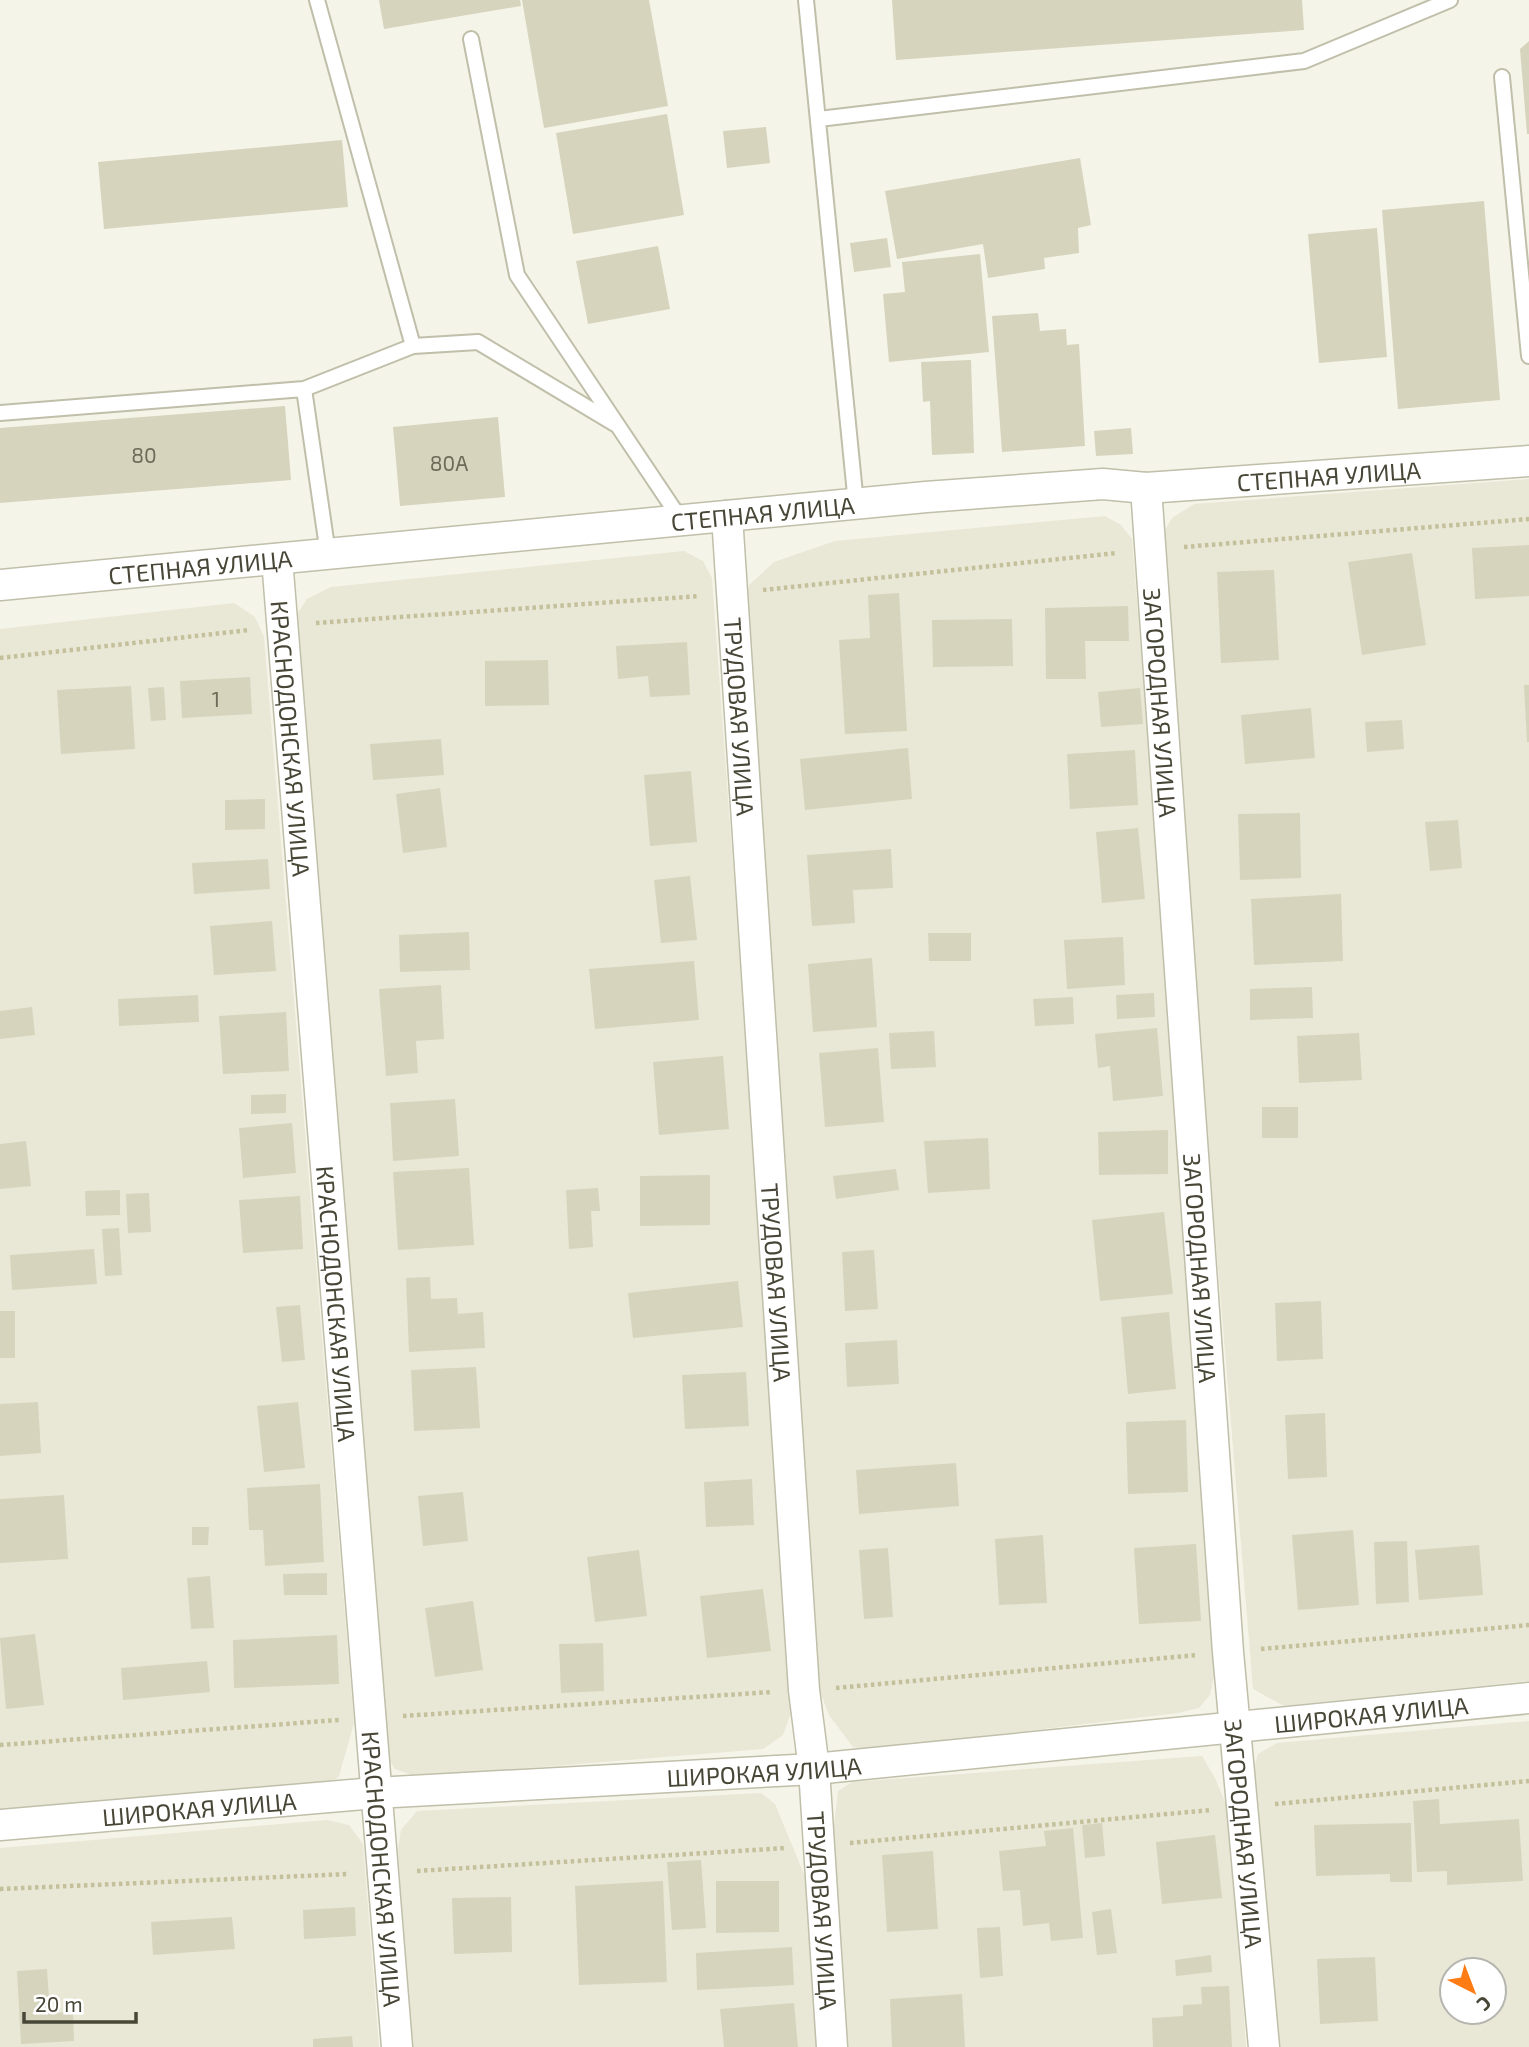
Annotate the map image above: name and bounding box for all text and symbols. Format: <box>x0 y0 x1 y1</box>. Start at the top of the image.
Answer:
house number: 80 <box>131 442 157 467</box>
house number: 80А <box>430 450 468 475</box>
street label: СТЕПНАЯ УЛИЦА <box>1236 454 1422 496</box>
street label: СТЕПНАЯ УЛИЦА <box>669 489 856 536</box>
street label: СТЕПНАЯ УЛИЦА <box>107 543 293 589</box>
street label: ЗАГОРОДНАЯ УЛИЦА <box>1139 587 1184 818</box>
street label: КРАСНОДОНСКАЯ УЛИЦА <box>266 599 317 878</box>
street label: ТРУДОВАЯ УЛИЦА <box>719 616 761 817</box>
house number: 1 <box>212 686 220 711</box>
street label: ЗАГОРОДНАЯ УЛИЦА <box>1178 1152 1224 1384</box>
street label: КРАСНОДОНСКАЯ УЛИЦА <box>311 1165 363 1443</box>
street label: ТРУДОВАЯ УЛИЦА <box>756 1182 798 1383</box>
street label: ШИРОКАЯ УЛИЦА <box>1273 1690 1470 1738</box>
street label: ЗАГОРОДНАЯ УЛИЦА <box>1220 1718 1269 1949</box>
street label: КРАСНОДОНСКАЯ УЛИЦА <box>357 1730 408 2008</box>
street label: ШИРОКАЯ УЛИЦА <box>666 1750 863 1792</box>
street label: ШИРОКАЯ УЛИЦА <box>101 1785 298 1831</box>
street label: ТРУДОВАЯ УЛИЦА <box>802 1810 844 2011</box>
north arrow <box>1438 1956 1508 2026</box>
scale bar <box>24 1980 136 2024</box>
text: 20 m <box>35 1991 83 2016</box>
text: С <box>1473 1992 1497 2016</box>

